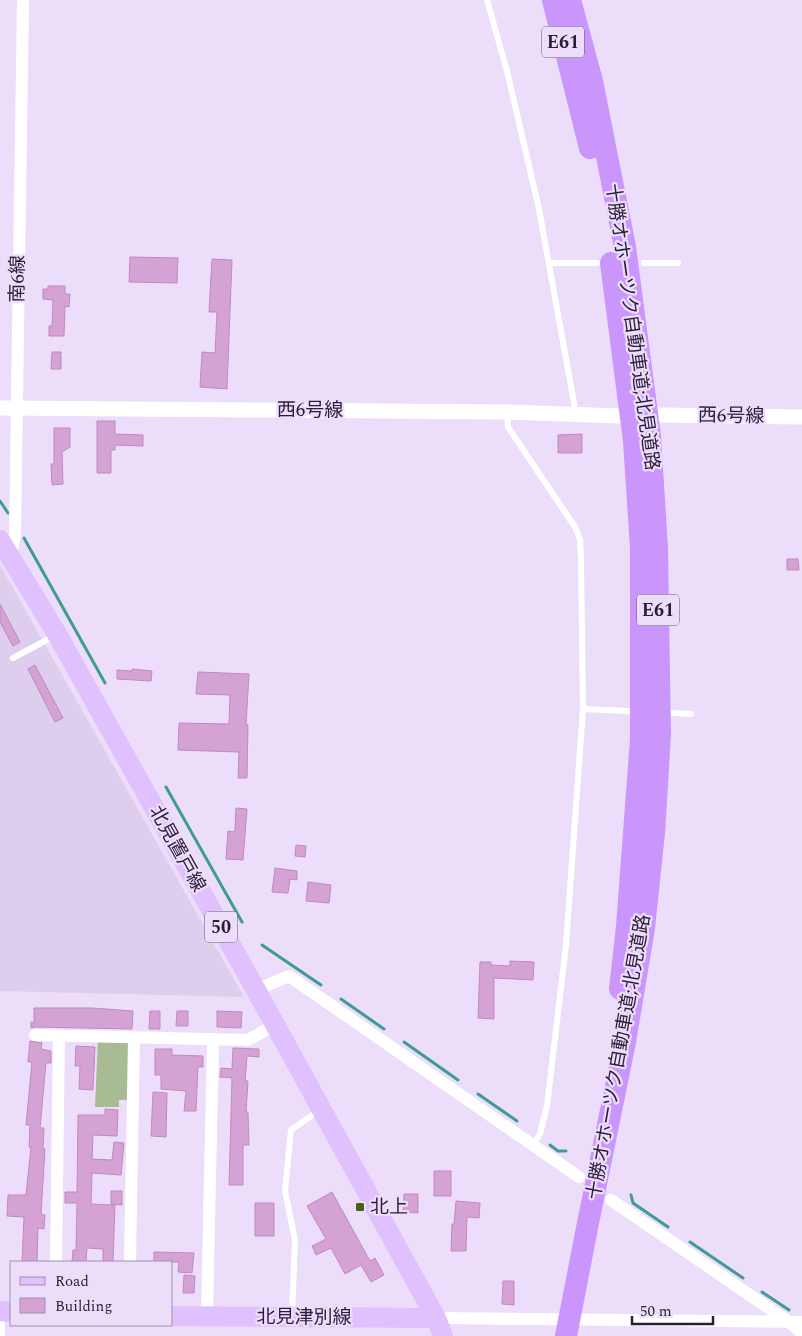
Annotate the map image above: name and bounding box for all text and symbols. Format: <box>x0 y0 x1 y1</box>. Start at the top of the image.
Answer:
road number: E61 <box>542 27 584 58</box>
street label: 十勝オホーツク自動車道;北見道路 <box>598 182 666 472</box>
street label: 南6線 <box>3 255 33 303</box>
street label: 西6号線 <box>277 396 343 425</box>
street label: 西6号線 <box>697 401 765 431</box>
road number: E61 <box>637 594 679 626</box>
street label: 北見置戸線 <box>141 800 213 898</box>
road number: 50 <box>205 912 237 942</box>
street label: 十勝オホーツク自動車道;北見道路 <box>580 912 658 1202</box>
place label: 北上 <box>370 1193 408 1222</box>
marker: 北上 <box>354 1201 366 1213</box>
legend <box>10 1261 172 1326</box>
text: Road <box>55 1270 89 1293</box>
scale bar <box>632 1294 713 1326</box>
text: Building <box>55 1295 112 1318</box>
text: 50 m <box>640 1300 672 1323</box>
street label: 北見津別線 <box>256 1303 352 1332</box>

